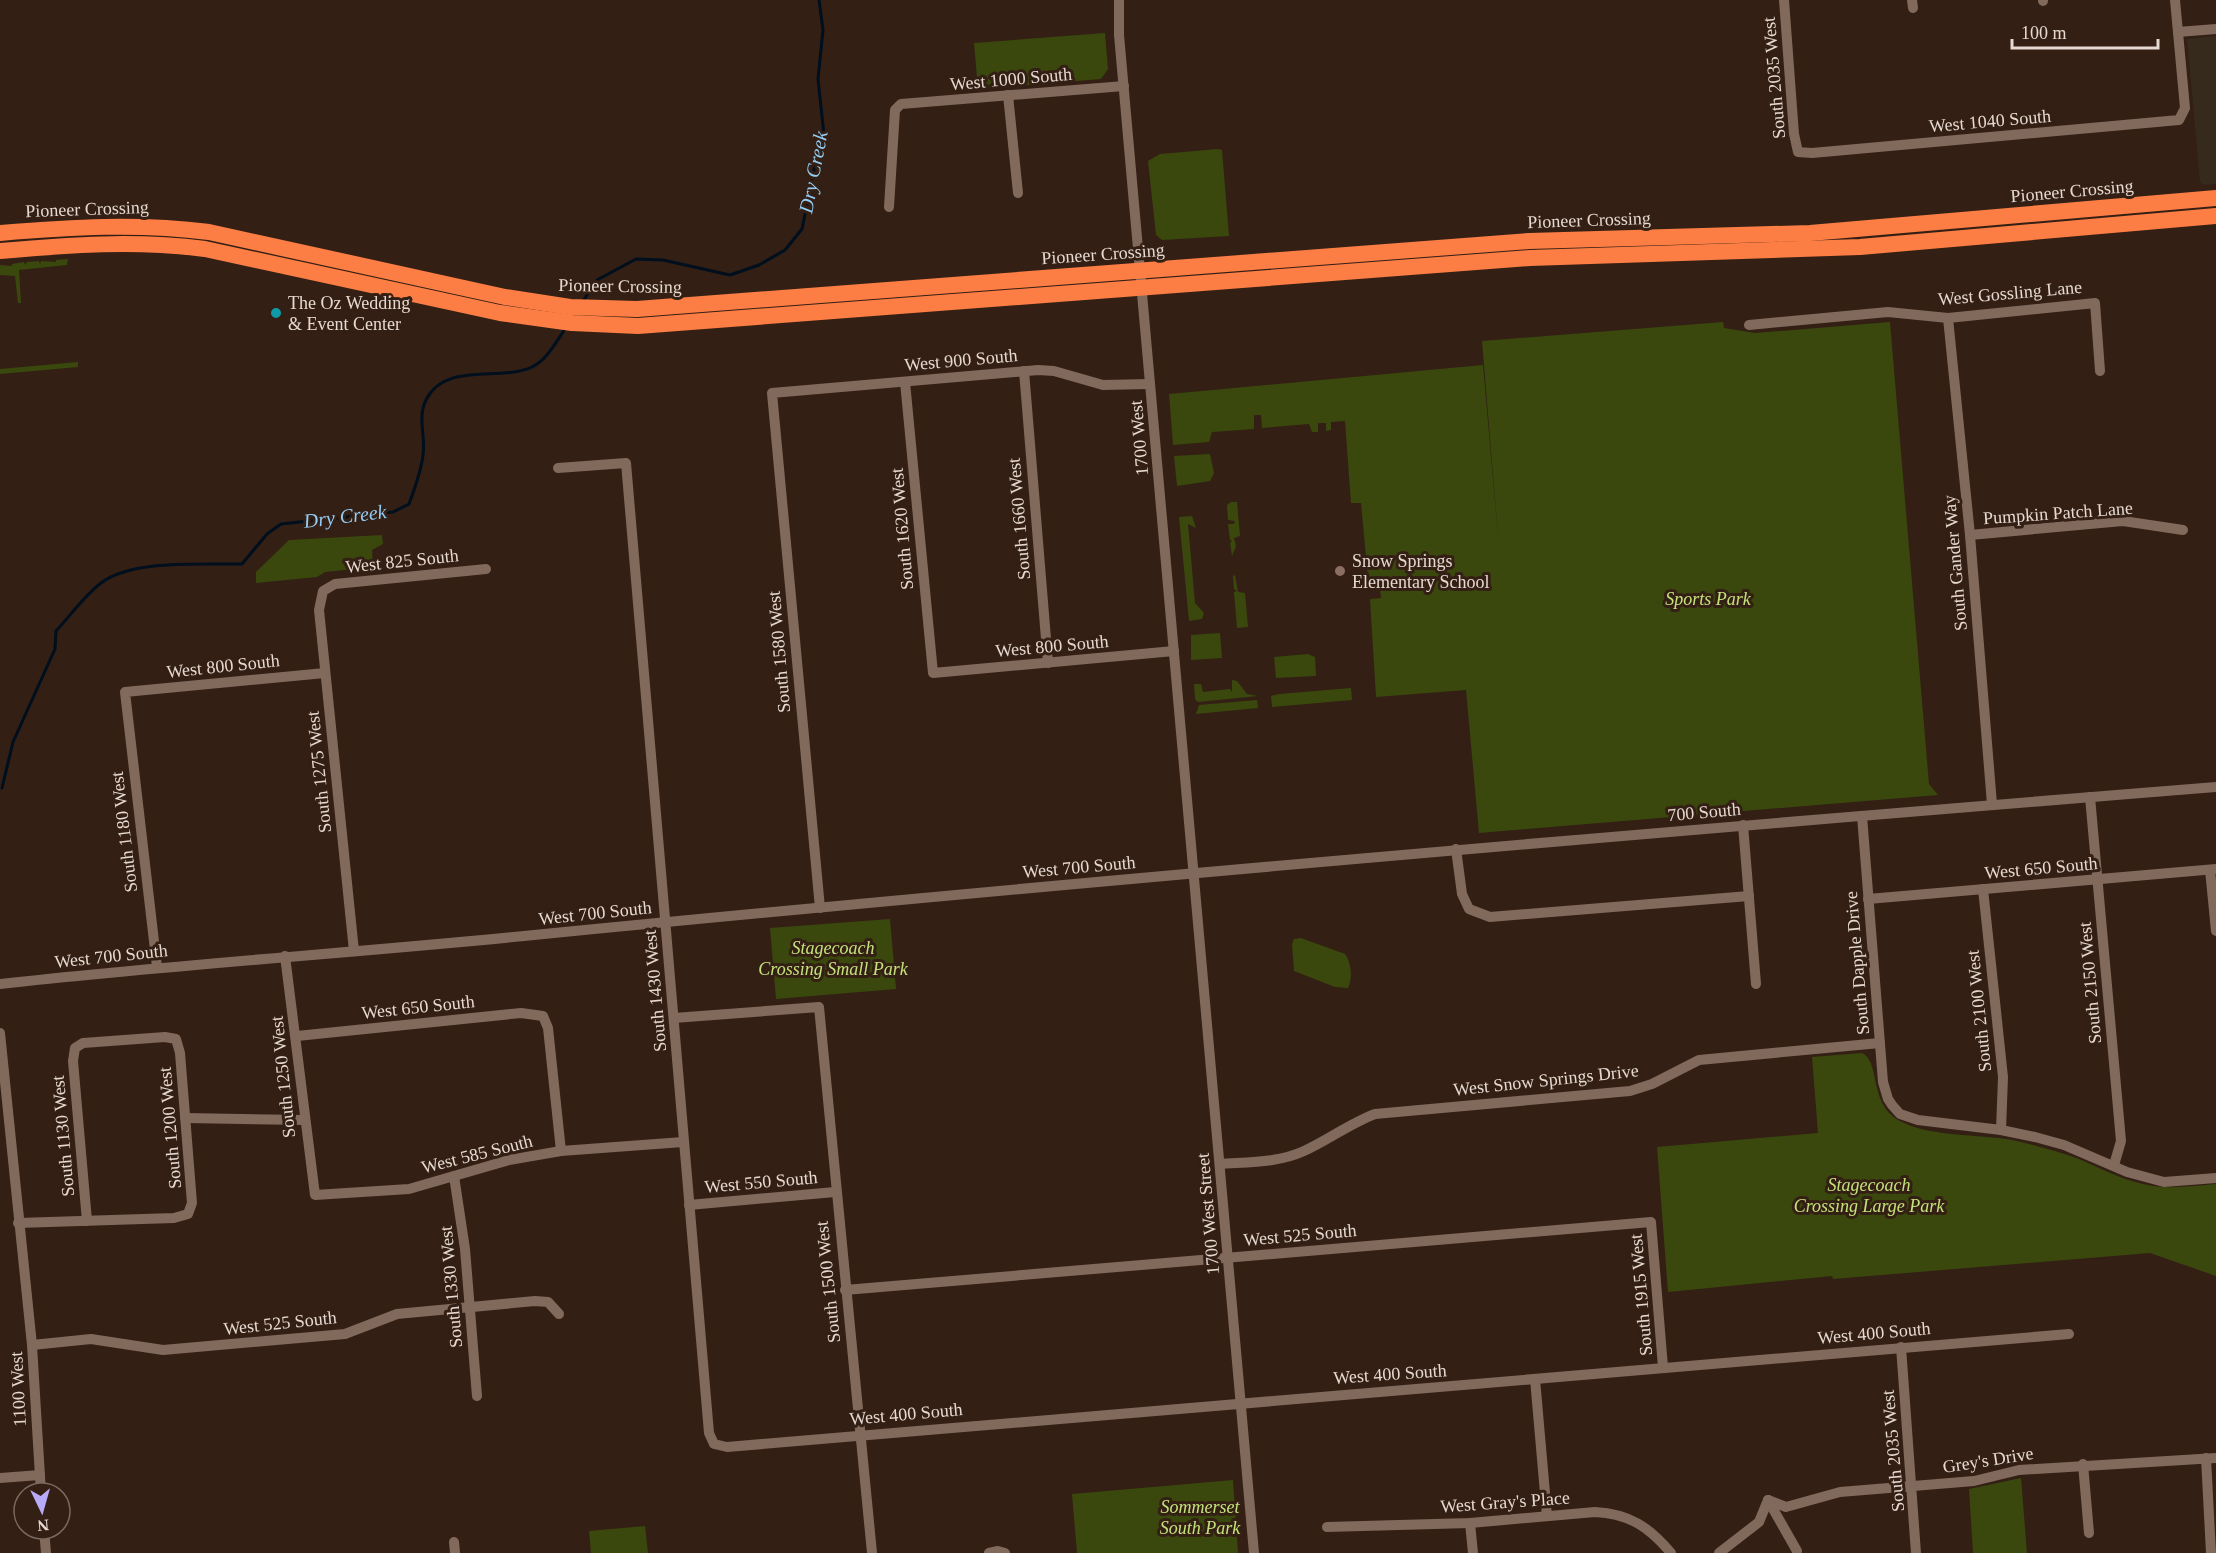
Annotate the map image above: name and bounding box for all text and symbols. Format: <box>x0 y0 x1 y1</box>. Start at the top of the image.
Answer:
scale bar <box>2012 12 2158 50</box>
street label: South 2035 West <box>1759 16 1789 140</box>
text: 100 m <box>2021 23 2067 43</box>
street label: West 1000 South <box>949 64 1073 94</box>
street label: West 1040 South <box>1928 106 2052 136</box>
water label: Dry Creek <box>794 128 833 216</box>
street label: Pioneer Crossing <box>2010 176 2134 206</box>
street label: Pioneer Crossing <box>25 197 149 221</box>
street label: Pioneer Crossing <box>1527 208 1651 232</box>
street label: Pioneer Crossing <box>1041 240 1165 268</box>
street label: Pioneer Crossing <box>558 275 682 297</box>
street label: West Gossling Lane <box>1937 277 2083 309</box>
place label: The Oz Wedding & Event Center <box>288 293 410 334</box>
marker: The Oz Wedding & Event Center <box>269 306 283 320</box>
street label: West 900 South <box>904 345 1018 375</box>
street label: 1700 West <box>1126 399 1152 477</box>
street label: South 1660 West <box>1004 457 1034 581</box>
street label: South 1620 West <box>887 467 917 591</box>
street label: South Gander Way <box>1939 494 1971 632</box>
street label: Pumpkin Patch Lane <box>1982 498 2134 528</box>
water label: Dry Creek <box>301 500 389 533</box>
street label: West 825 South <box>344 545 460 577</box>
place label: Snow Springs Elementary School <box>1352 551 1489 592</box>
marker: Snow Springs Elementary School <box>1333 564 1347 578</box>
park label: Sports Park <box>1665 589 1752 609</box>
street label: South 1580 West <box>764 590 794 714</box>
street label: West 800 South <box>995 631 1109 661</box>
street label: West 800 South <box>165 650 281 682</box>
street label: South 1275 West <box>303 710 335 834</box>
street label: South 1180 West <box>107 770 141 894</box>
street label: 700 South <box>1667 799 1741 825</box>
street label: West 700 South <box>1022 852 1136 882</box>
street label: West 650 South <box>1984 853 2098 883</box>
street label: South Dapple Drive <box>1841 890 1873 1036</box>
street label: West 700 South <box>537 897 653 929</box>
street label: South 2150 West <box>2075 921 2105 1045</box>
street label: South 1430 West <box>640 929 670 1053</box>
park label: Stagecoach Crossing Small Park <box>758 938 909 979</box>
street label: West 700 South <box>53 940 169 972</box>
street label: South 2100 West <box>1963 949 1995 1073</box>
street label: West 650 South <box>360 991 476 1023</box>
street label: South 1250 West <box>267 1015 299 1139</box>
street label: West Snow Springs Drive <box>1452 1060 1640 1100</box>
street label: South 1200 West <box>155 1066 185 1190</box>
street label: South 1130 West <box>48 1075 78 1197</box>
street label: West 585 South <box>419 1131 535 1177</box>
street label: 1700 West Street <box>1193 1152 1223 1276</box>
street label: West 550 South <box>704 1167 818 1197</box>
park label: Stagecoach Crossing Large Park <box>1794 1175 1945 1216</box>
street label: South 1500 West <box>812 1220 844 1344</box>
street label: West 525 South <box>1243 1220 1357 1250</box>
street label: South 1330 West <box>436 1225 466 1349</box>
street label: South 1915 West <box>1626 1233 1656 1357</box>
street label: West 525 South <box>222 1307 338 1339</box>
street label: West 400 South <box>1817 1318 1931 1348</box>
street label: 1100 West <box>6 1351 30 1427</box>
street label: West 400 South <box>1333 1360 1447 1388</box>
street label: South 2035 West <box>1878 1389 1908 1513</box>
street label: West 400 South <box>849 1399 963 1429</box>
street label: Grey's Drive <box>1941 1443 2035 1477</box>
north arrow <box>12 1481 72 1541</box>
street label: West Gray's Place <box>1440 1487 1570 1517</box>
park label: Sommerset South Park <box>1160 1497 1241 1538</box>
text: N <box>36 1516 50 1534</box>

